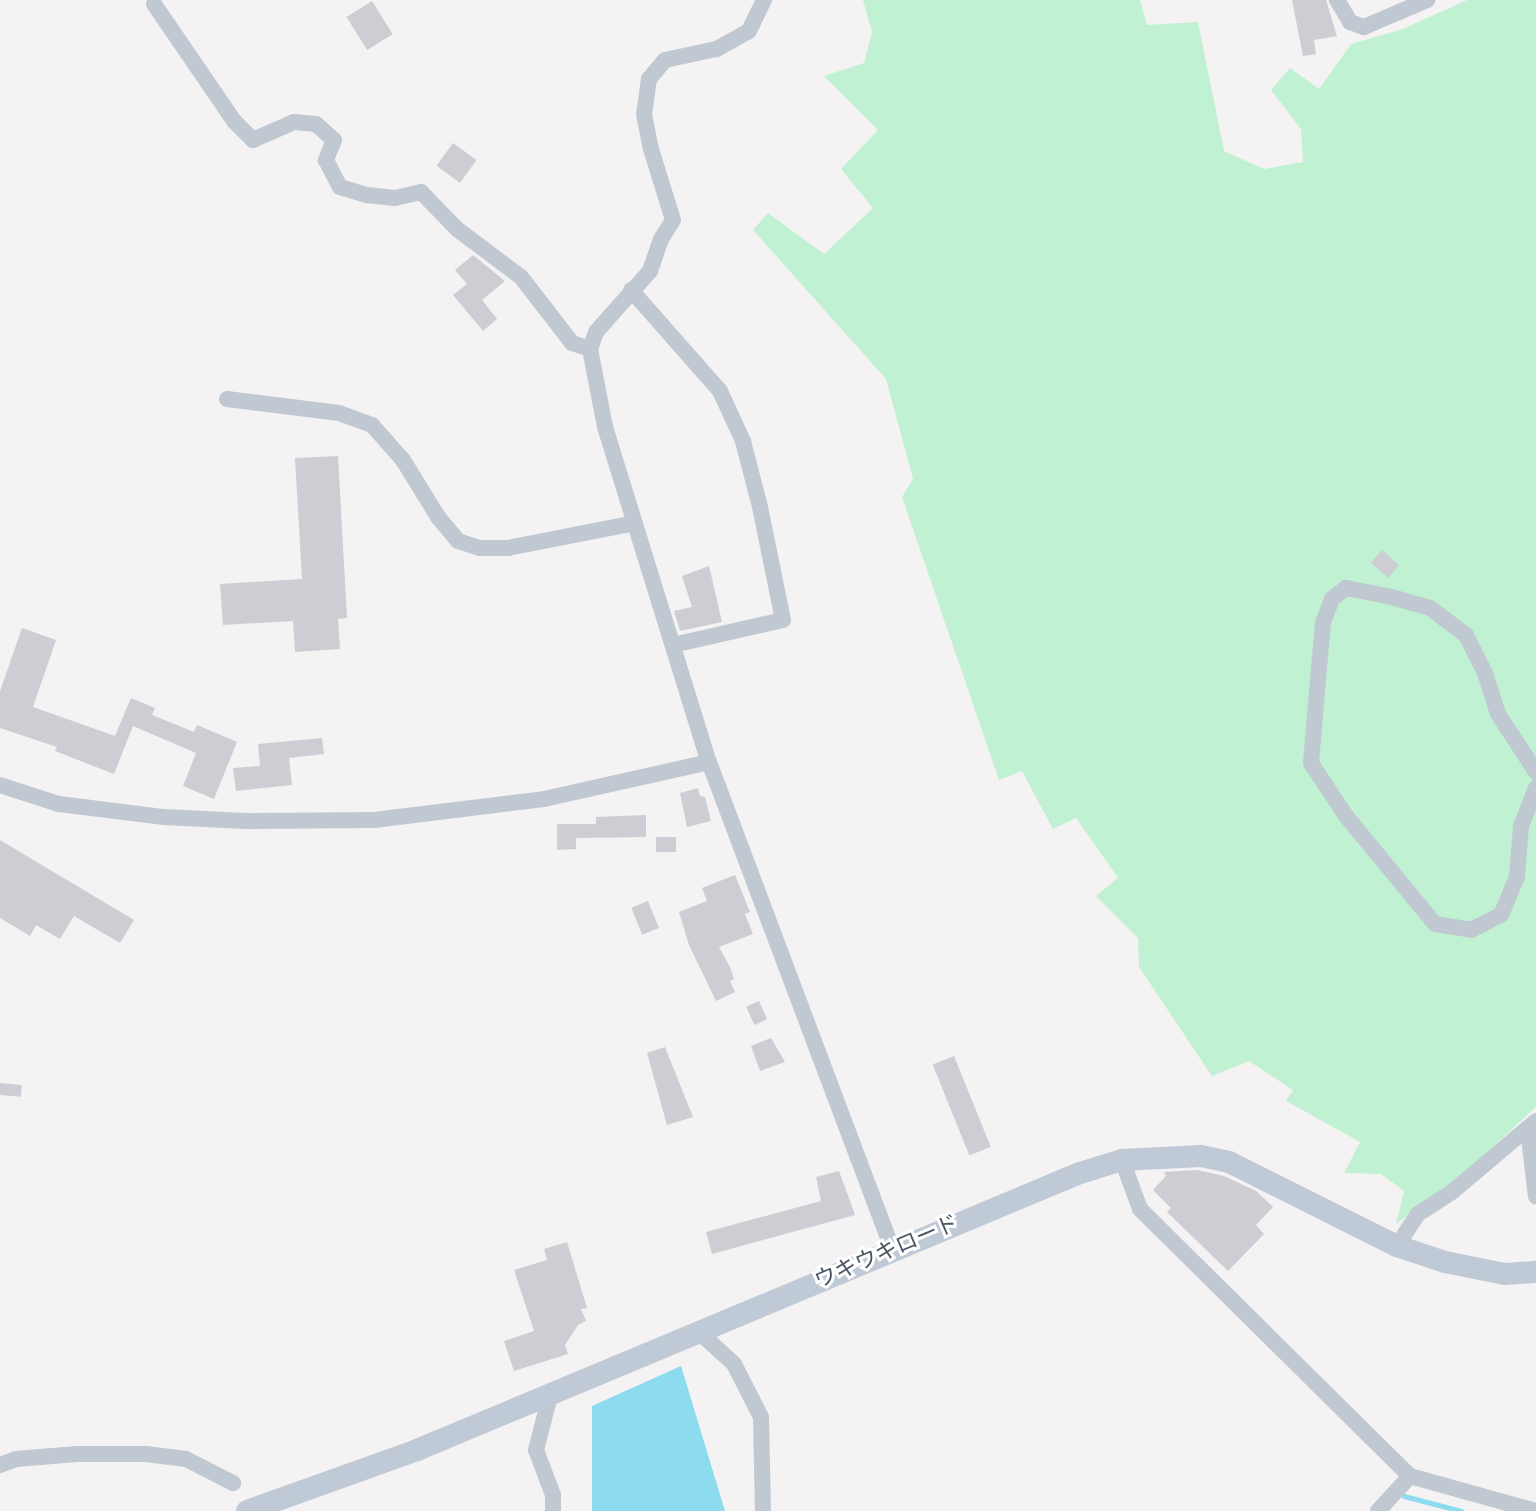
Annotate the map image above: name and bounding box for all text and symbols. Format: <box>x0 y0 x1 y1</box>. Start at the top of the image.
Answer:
street label: ウキウキロード <box>811 1211 963 1295</box>

